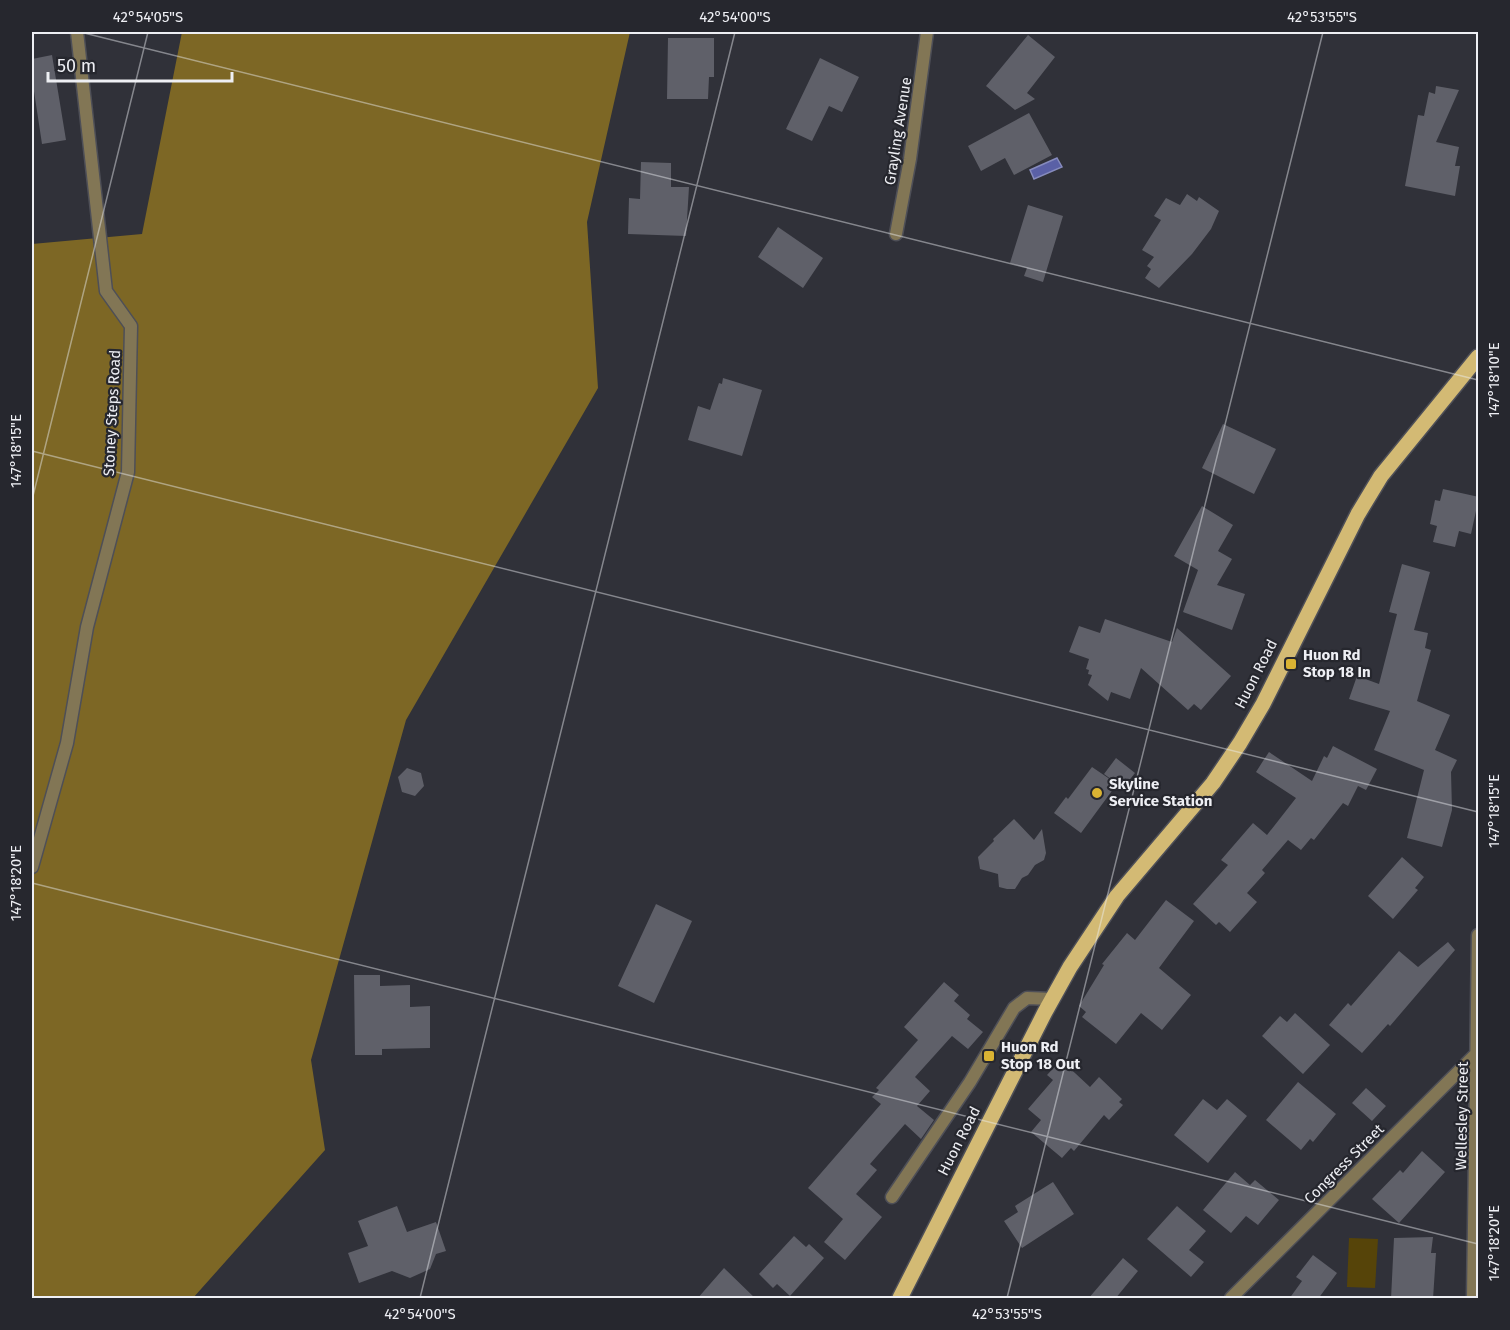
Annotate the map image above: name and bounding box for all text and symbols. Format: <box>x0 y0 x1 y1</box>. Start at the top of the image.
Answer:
text: 42°54'05"S <box>113 8 183 26</box>
text: 42°54'00"S <box>699 8 771 26</box>
text: 42°53'55"S <box>1287 8 1357 26</box>
scale bar <box>48 45 232 83</box>
text: 50 m <box>57 55 96 77</box>
street label: Grayling Avenue <box>881 76 915 186</box>
text: 147°18'10"E <box>1485 342 1503 418</box>
street label: Stoney Steps Road <box>100 349 124 477</box>
text: 147°18'15"E <box>7 414 25 488</box>
street label: Huon Road <box>1231 636 1281 712</box>
place label: Huon Rd Stop 18 In <box>1303 646 1371 681</box>
marker: Huon Rd Stop 18 In <box>1284 657 1298 671</box>
text: 147°18'15"E <box>1485 774 1503 848</box>
place label: Skyline Service Station <box>1109 775 1212 810</box>
marker: Skyline Service Station <box>1090 786 1104 800</box>
text: 147°18'20"E <box>7 845 25 921</box>
place label: Huon Rd Stop 18 Out <box>1001 1038 1081 1073</box>
marker: Huon Rd Stop 18 Out <box>982 1049 996 1063</box>
street label: Wellesley Street <box>1452 1061 1472 1171</box>
street label: Huon Road <box>934 1103 984 1179</box>
street label: Congress Street <box>1300 1120 1388 1208</box>
text: 147°18'20"E <box>1485 1205 1503 1281</box>
text: 42°54'00"S <box>384 1305 456 1323</box>
text: 42°53'55"S <box>972 1305 1042 1323</box>

